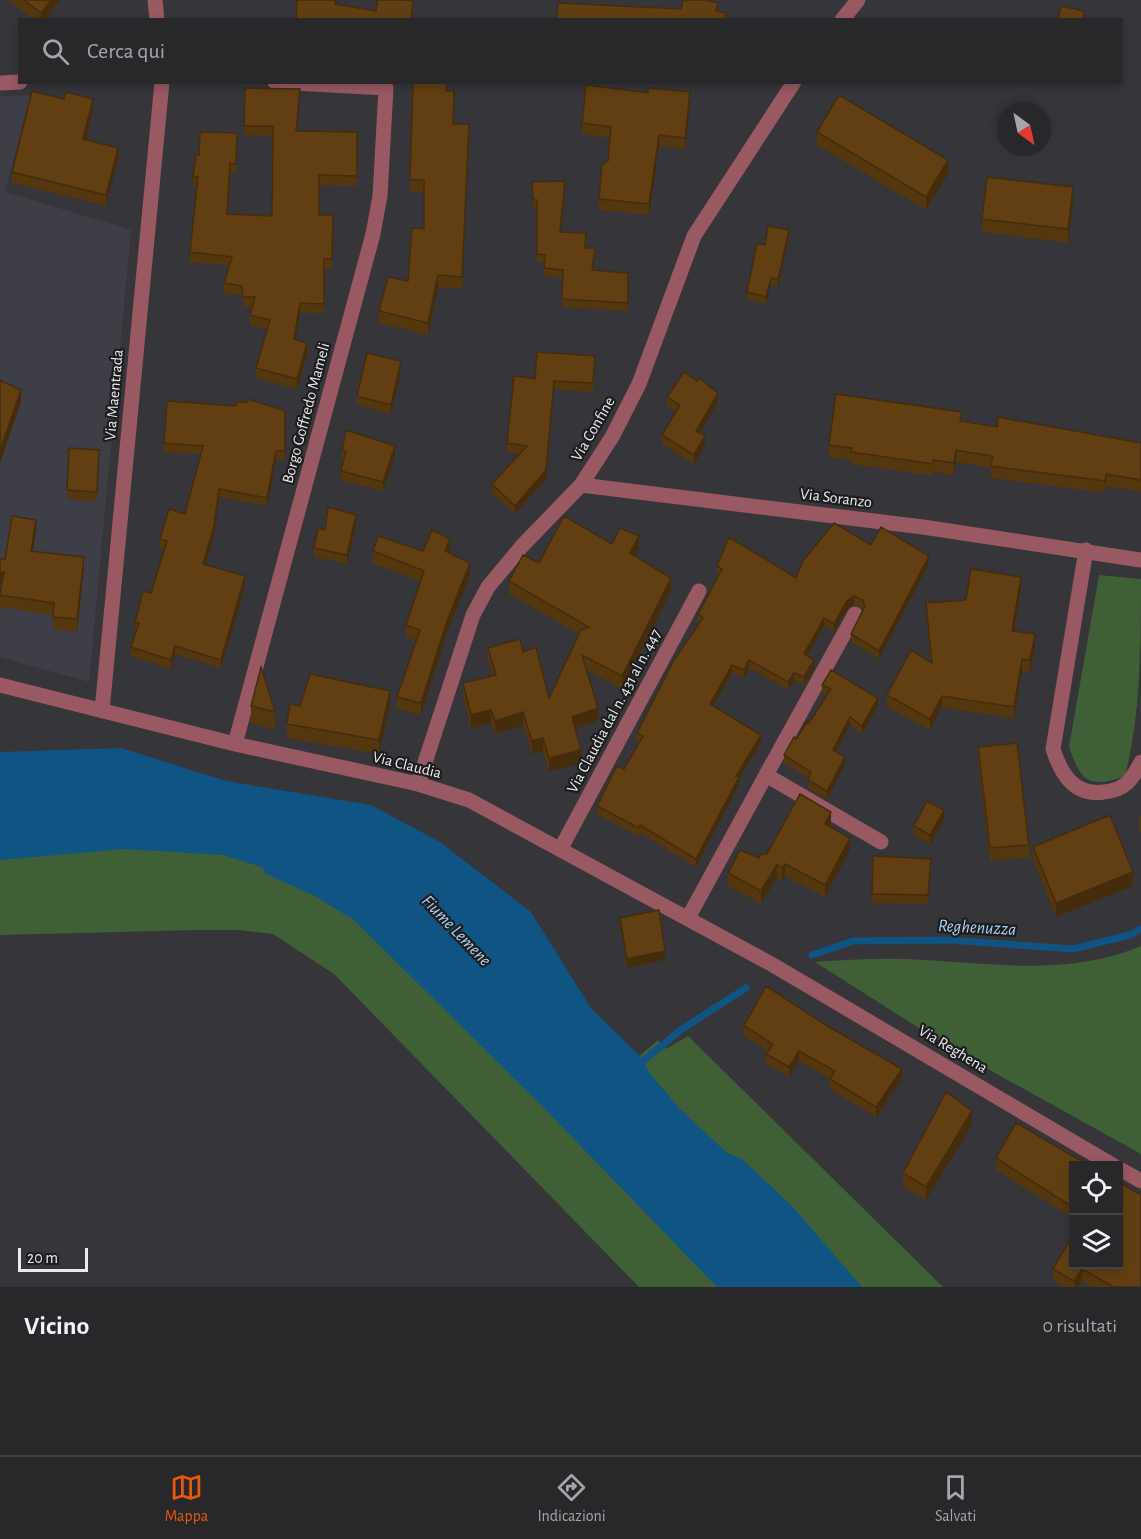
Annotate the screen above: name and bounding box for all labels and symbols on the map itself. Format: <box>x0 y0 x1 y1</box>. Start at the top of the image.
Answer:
north arrow <box>997 102 1051 156</box>
street label: Borgo Goffredo Mameli <box>279 341 333 485</box>
street label: Via Maentrada <box>102 349 126 441</box>
street label: Via Confine <box>568 394 618 464</box>
street label: Via Soranzo <box>799 486 873 510</box>
street label: Via Claudia dal n. 431 al n. 447 <box>564 626 664 795</box>
street label: Via Claudia <box>371 749 443 781</box>
water label: Fiume Lemene <box>418 892 494 970</box>
water label: Reghenuzza <box>937 917 1017 939</box>
street label: Via Reghena <box>916 1022 990 1076</box>
scale bar <box>18 1245 88 1272</box>

